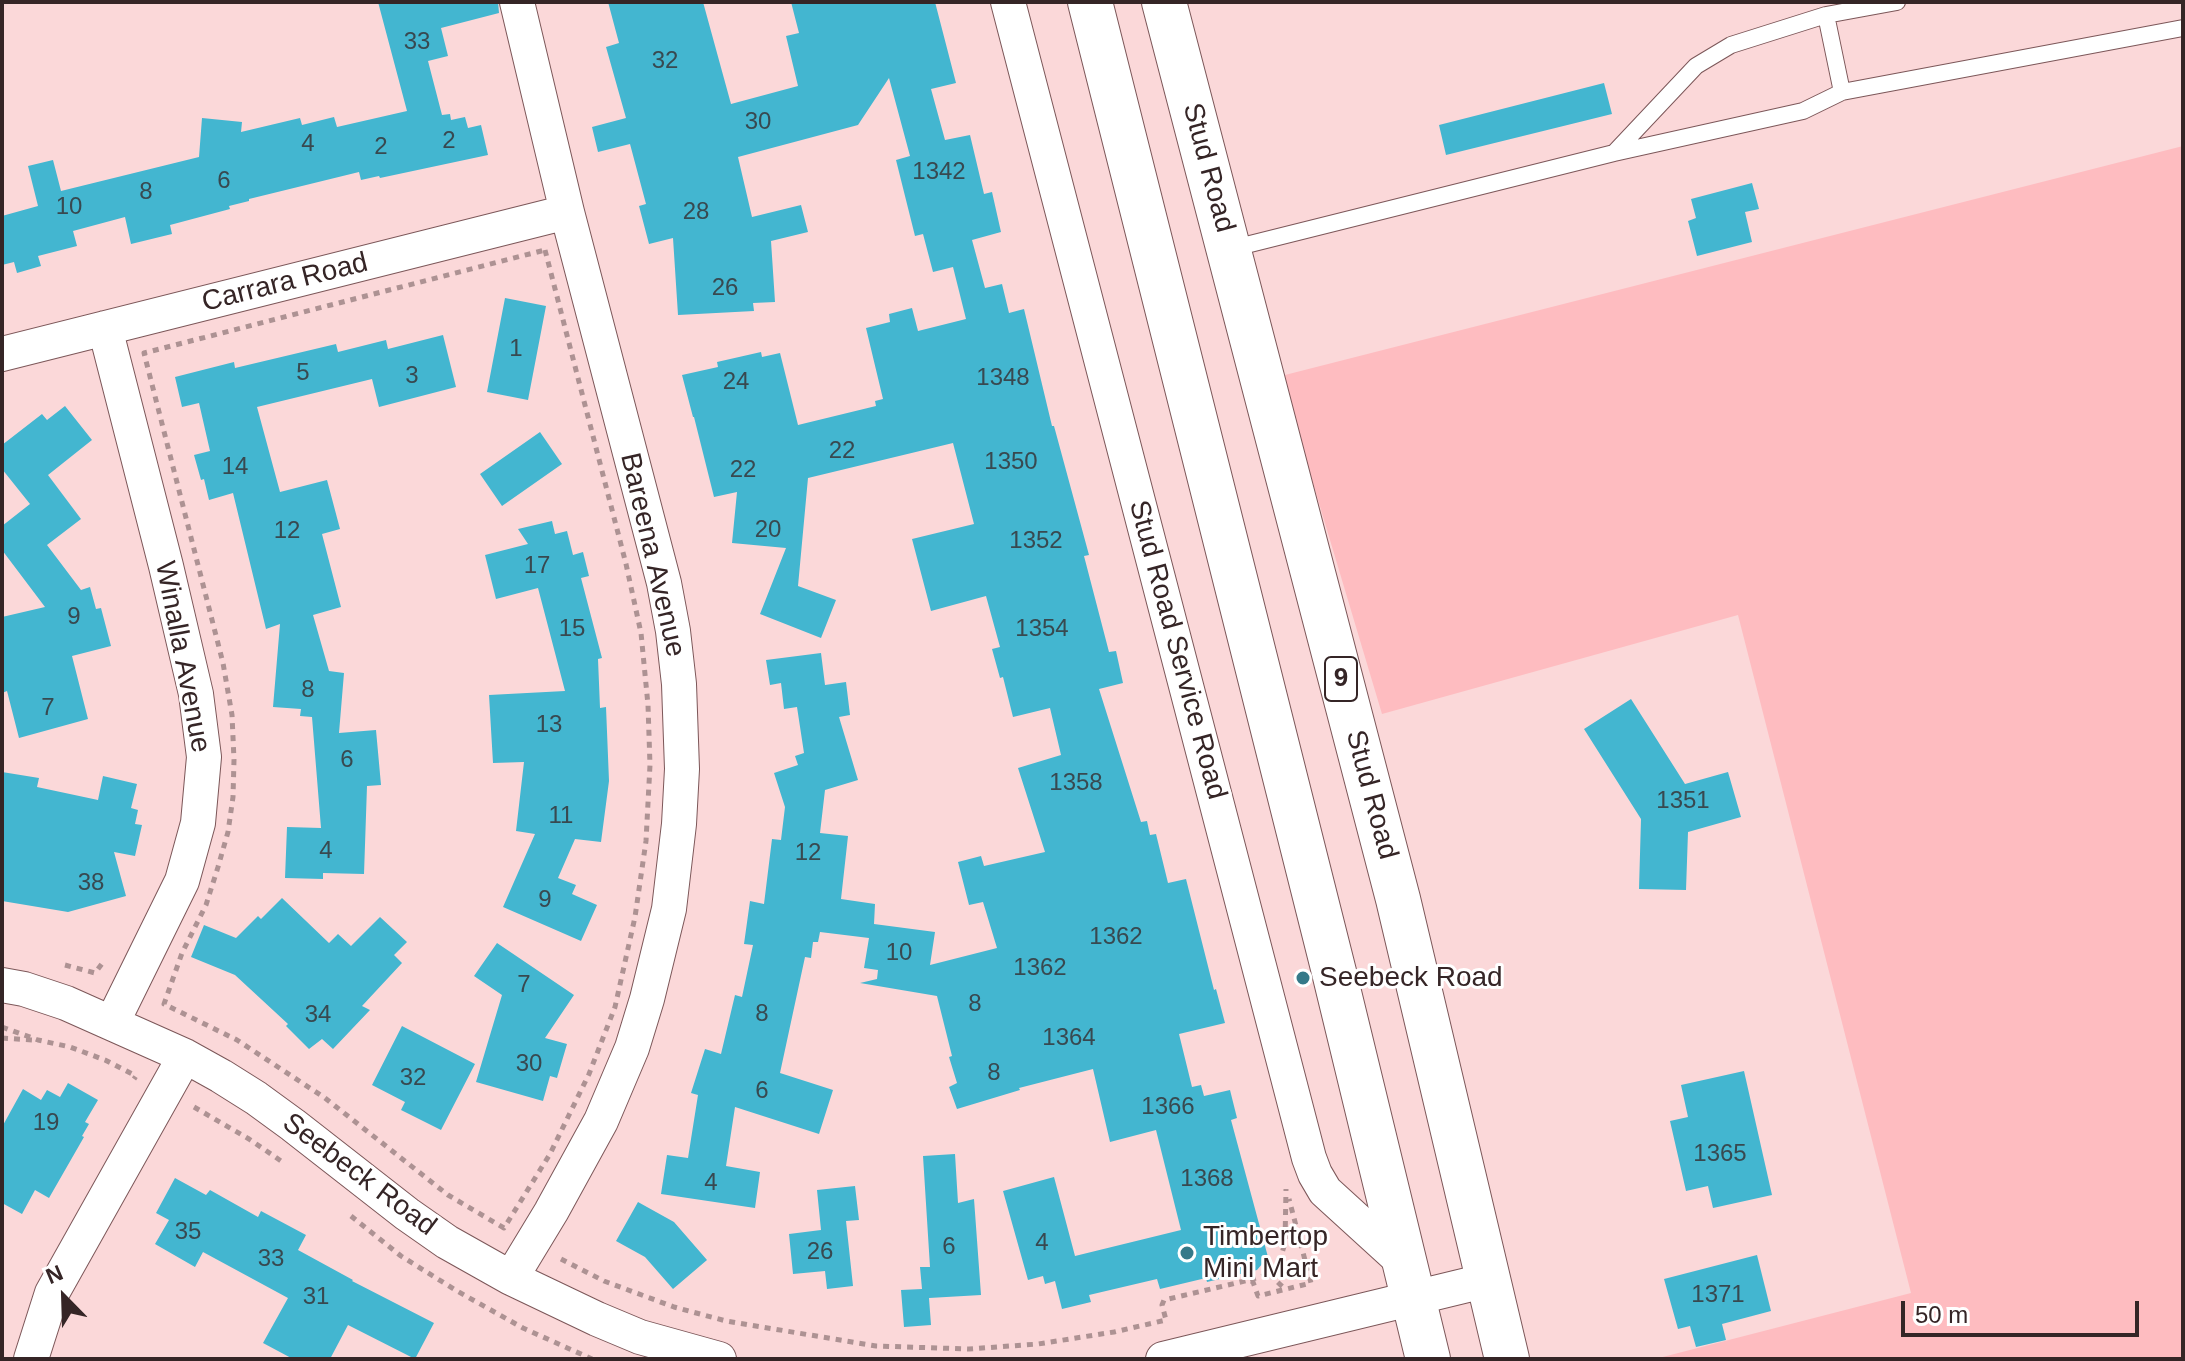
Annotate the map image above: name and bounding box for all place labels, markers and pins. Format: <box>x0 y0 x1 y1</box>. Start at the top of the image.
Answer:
place label: Seebeck Road <box>1319 961 1503 995</box>
marker: Seebeck Road <box>1294 969 1312 987</box>
place label: Timbertop Mini Mart <box>1203 1220 1328 1286</box>
marker: Timbertop Mini Mart <box>1178 1244 1196 1262</box>

